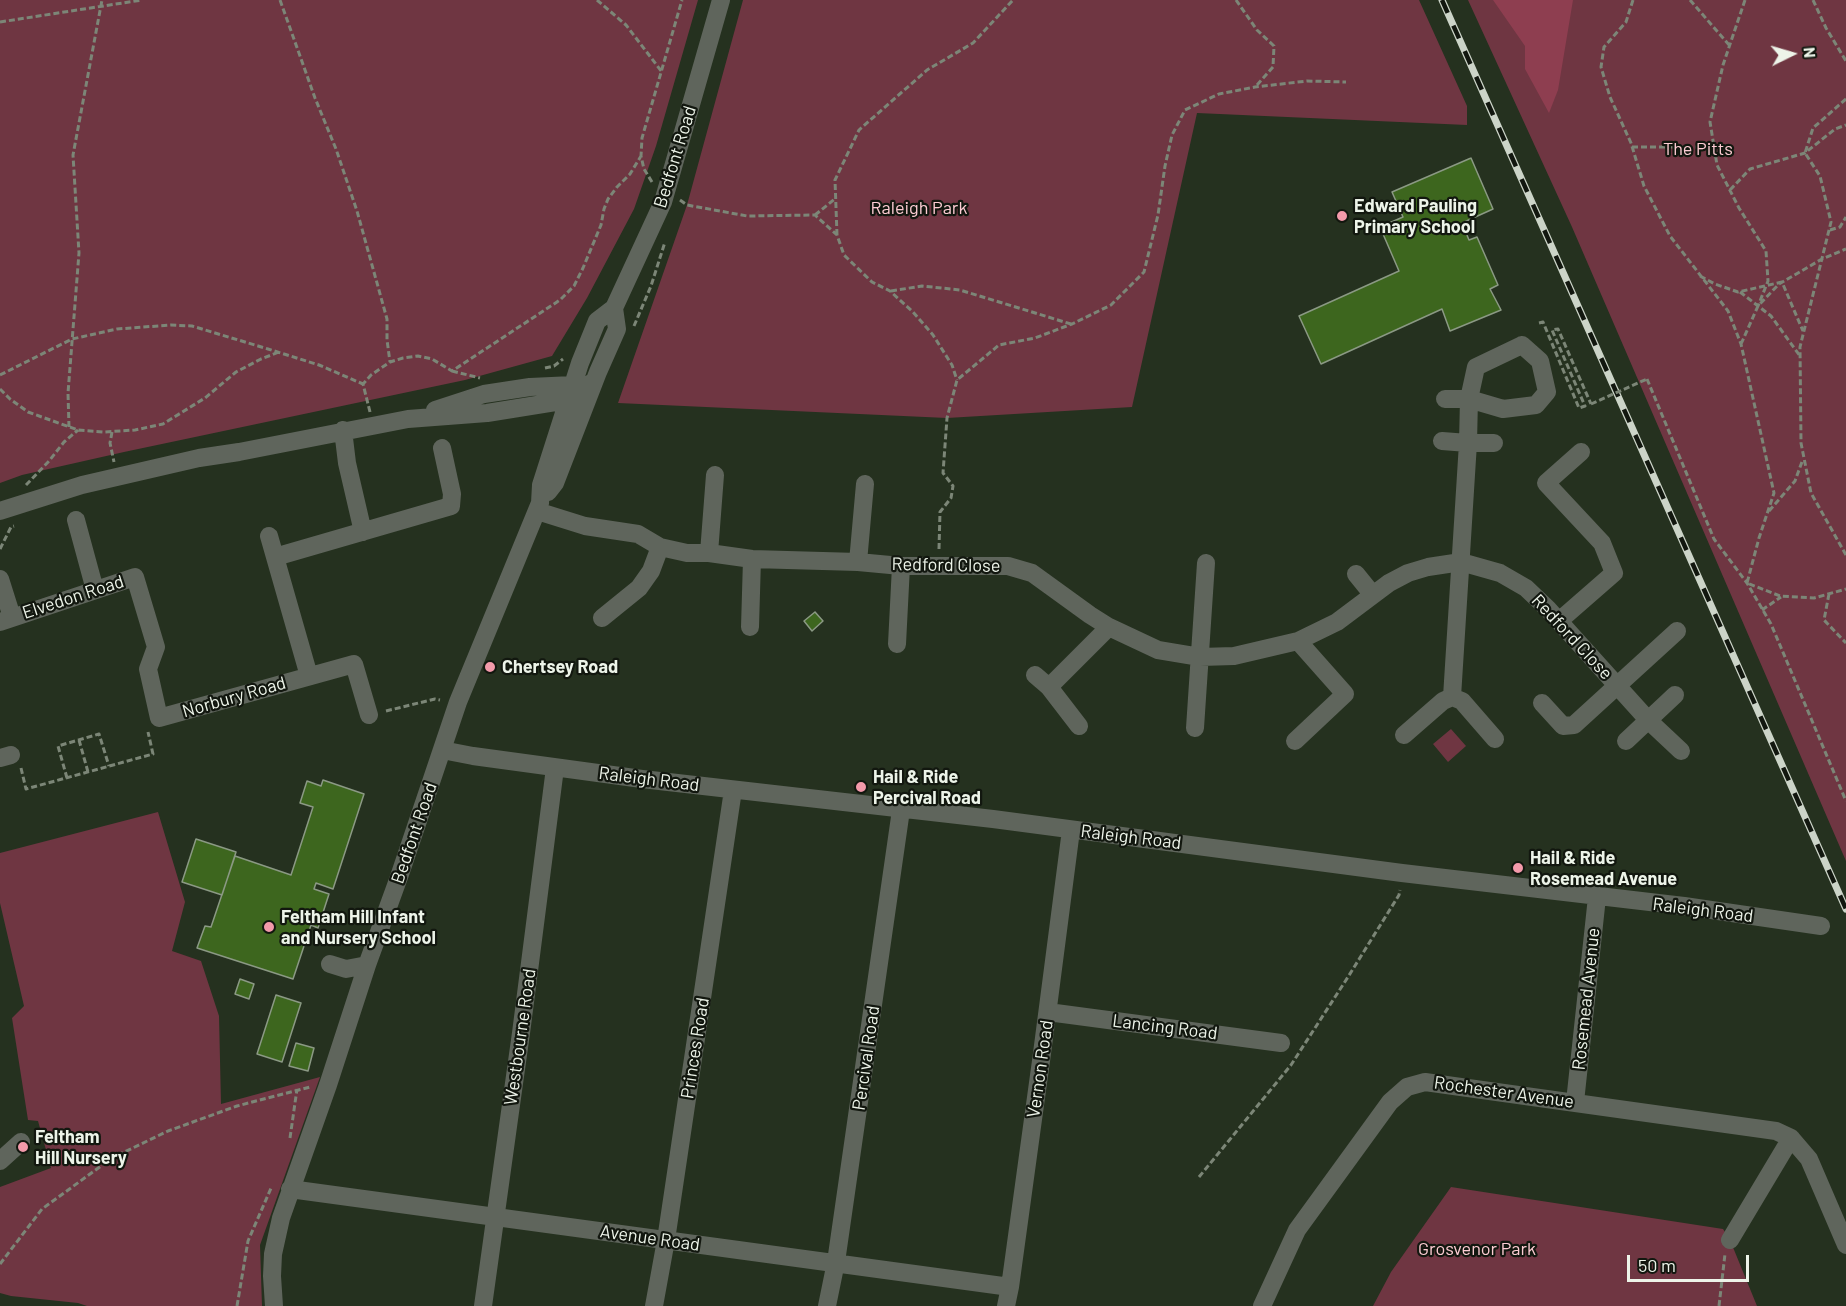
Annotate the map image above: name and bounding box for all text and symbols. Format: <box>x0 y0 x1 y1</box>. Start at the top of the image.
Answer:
north arrow <box>1762 24 1822 84</box>
text: N <box>1801 46 1820 59</box>
street label: Bedfont Road <box>649 103 701 211</box>
park label: The Pitts <box>1663 138 1733 160</box>
place label: Edward Pauling Primary School <box>1354 195 1477 238</box>
park label: Raleigh Park <box>871 197 967 219</box>
marker: Edward Pauling Primary School <box>1335 209 1349 223</box>
street label: Redford Close <box>891 553 1001 577</box>
street label: Elvedon Road <box>19 570 127 624</box>
street label: Redford Close <box>1527 590 1617 684</box>
place label: Chertsey Road <box>502 656 618 678</box>
marker: Chertsey Road <box>483 660 497 674</box>
street label: Norbury Road <box>180 672 288 722</box>
street label: Raleigh Road <box>597 762 701 796</box>
place label: Hail & Ride Percival Road <box>873 766 981 808</box>
street label: Bedfont Road <box>387 779 441 887</box>
marker: Hail & Ride Percival Road <box>854 780 868 794</box>
street label: Raleigh Road <box>1079 820 1183 854</box>
place label: Hail & Ride Rosemead Avenue <box>1530 847 1677 890</box>
marker: Hail & Ride Rosemead Avenue <box>1511 861 1525 875</box>
street label: Raleigh Road <box>1651 893 1755 927</box>
place label: Feltham Hill Infant and Nursery School <box>281 906 436 948</box>
marker: Feltham Hill Infant and Nursery School <box>262 920 276 934</box>
street label: Rosemead Avenue <box>1568 927 1604 1071</box>
street label: Westbourne Road <box>500 967 540 1107</box>
street label: Princes Road <box>676 996 714 1100</box>
street label: Percival Road <box>848 1004 884 1112</box>
street label: Lancing Road <box>1111 1010 1219 1044</box>
street label: Vernon Road <box>1022 1019 1058 1119</box>
street label: Rochester Avenue <box>1433 1071 1575 1113</box>
place label: Feltham Hill Nursery <box>35 1126 127 1168</box>
marker: Feltham Hill Nursery <box>16 1140 30 1154</box>
street label: Avenue Road <box>599 1220 701 1256</box>
park label: Grosvenor Park <box>1418 1238 1536 1260</box>
scale bar <box>1630 1243 1752 1281</box>
text: 50 m <box>1638 1254 1676 1276</box>

